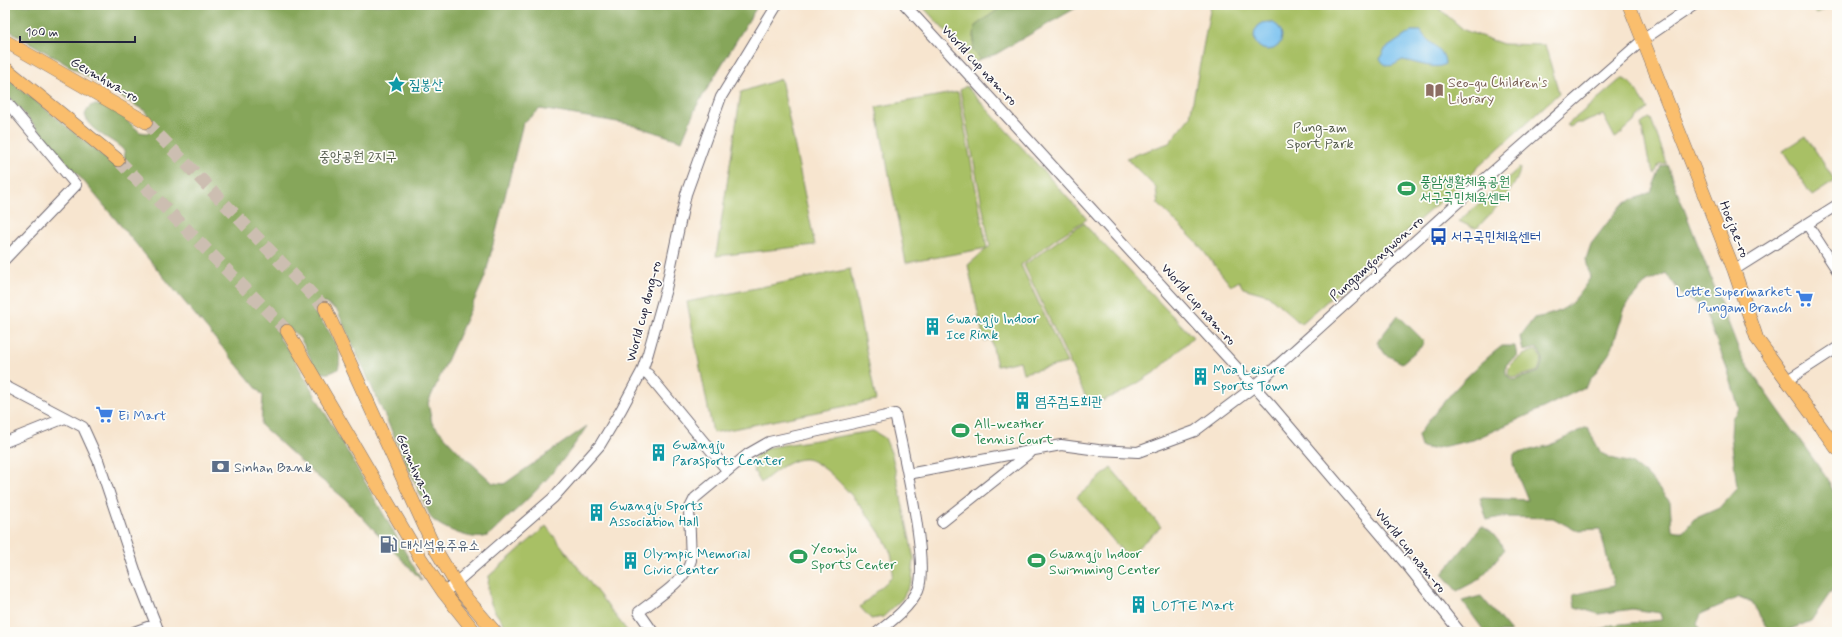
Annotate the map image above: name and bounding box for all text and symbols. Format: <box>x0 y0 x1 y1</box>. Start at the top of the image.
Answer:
scale bar <box>20 18 135 44</box>
street label: World cup nam-ro <box>937 21 1021 110</box>
text: 100 m <box>26 25 58 41</box>
street label: Geumhwa-ro <box>67 53 142 107</box>
place icon: 짚봉산 <box>386 74 406 94</box>
place label: Seo-gu Children's Library <box>1448 74 1548 108</box>
place label: 짚봉산 <box>409 76 444 94</box>
library icon: Seo-gu Children's Library <box>1425 80 1445 100</box>
park label: Pung-am Sport Park <box>1286 119 1354 153</box>
park label: 중앙공원 2지구 <box>319 148 397 166</box>
place label: 풍암생활체육공원 서구국민체육센터 <box>1420 173 1510 207</box>
sports icon: 풍암생활체육공원 서구국민체육센터 <box>1397 179 1417 199</box>
street label: Hoejae-ro <box>1715 198 1754 260</box>
street label: Pungamgongwon-ro <box>1326 212 1429 307</box>
bus stop icon: 서구국민체육센터 <box>1428 226 1448 246</box>
place label: 서구국민체육센터 <box>1451 228 1541 246</box>
street label: World cup dong-ro <box>622 259 667 364</box>
street label: World cup nam-ro <box>1157 260 1240 349</box>
place label: Lotte Supermarket Pungam Branch <box>1676 283 1793 318</box>
supermarket icon: Lotte Supermarket Pungam Branch <box>1795 289 1815 309</box>
place label: Gwangju Indoor Ice Rink <box>946 310 1039 344</box>
building icon: Gwangju Indoor Ice Rink <box>923 316 943 336</box>
place label: Moa Leisure Sports Town <box>1213 361 1289 395</box>
building icon: Moa Leisure Sports Town <box>1190 367 1210 387</box>
building icon: 염주검도회관 <box>1012 391 1032 411</box>
place label: 염주검도회관 <box>1035 393 1103 411</box>
supermarket icon: Ei Mart <box>95 405 115 425</box>
place label: Ei Mart <box>118 407 167 425</box>
place label: All-weather Tennis Court <box>974 415 1054 449</box>
sports icon: All-weather Tennis Court <box>951 421 971 441</box>
street label: Geumhwa-ro <box>391 431 439 508</box>
place label: Gwangju Parasports Center <box>672 436 784 470</box>
building icon: Gwangju Parasports Center <box>649 442 669 462</box>
bank icon: Sinhan Bank <box>211 457 231 477</box>
place label: Sinhan Bank <box>234 459 312 477</box>
place label: Gwangju Sports Association Hall <box>609 497 703 531</box>
building icon: Gwangju Sports Association Hall <box>586 503 606 523</box>
street label: World cup nam-ro <box>1370 504 1450 597</box>
fuel station icon: 대신석유주유소 <box>378 535 398 555</box>
place label: 대신석유주유소 <box>401 537 480 555</box>
place label: Yeomju Sports Center <box>811 540 897 574</box>
place label: Olympic Memorial Civic Center <box>643 545 750 579</box>
place label: Gwangju Indoor Swimming Center <box>1049 545 1161 580</box>
sports icon: Yeomju Sports Center <box>788 546 808 566</box>
building icon: Olympic Memorial Civic Center <box>620 551 640 571</box>
sports icon: Gwangju Indoor Swimming Center <box>1026 551 1046 571</box>
building icon: LOTTE Mart <box>1129 595 1149 615</box>
place label: LOTTE Mart <box>1152 597 1235 615</box>

